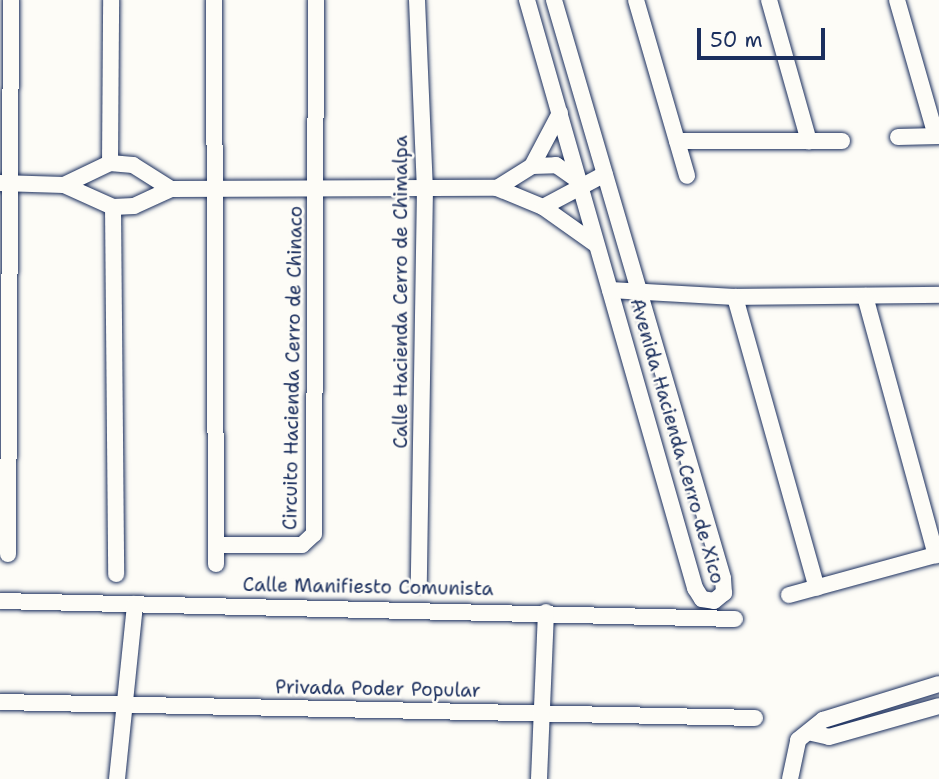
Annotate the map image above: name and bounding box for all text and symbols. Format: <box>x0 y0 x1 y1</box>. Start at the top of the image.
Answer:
scale bar <box>701 14 829 58</box>
text: 50 m <box>710 26 763 54</box>
street label: Calle Hacienda Cerro de Chimalpa <box>390 135 412 449</box>
street label: Circuito Hacienda Cerro de Chinaco <box>279 206 307 530</box>
street label: Avenida Hacienda Cerro de Xico <box>625 296 729 586</box>
street label: Calle Manifiesto Comunista <box>242 573 494 601</box>
street label: Privada Poder Popular <box>275 676 481 702</box>

